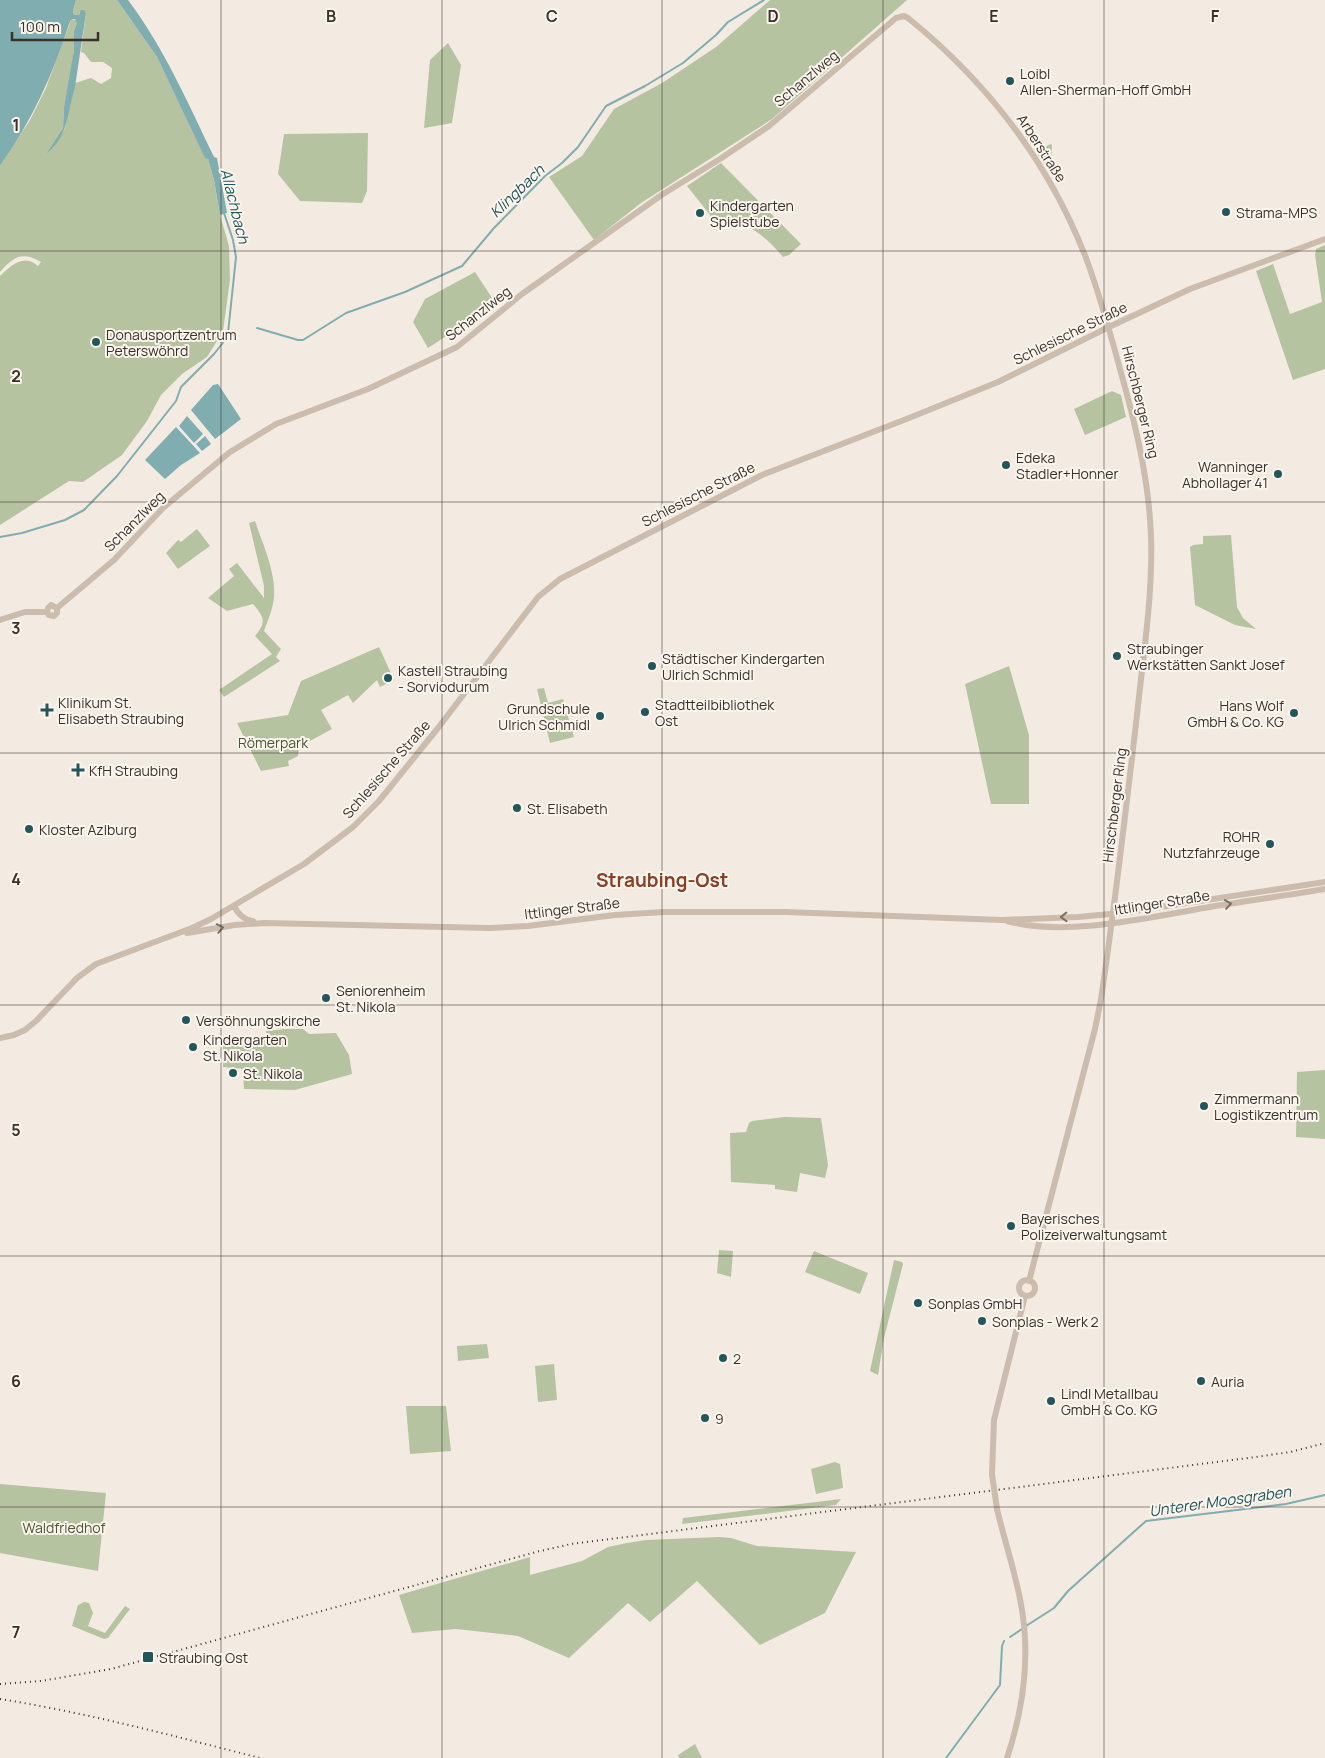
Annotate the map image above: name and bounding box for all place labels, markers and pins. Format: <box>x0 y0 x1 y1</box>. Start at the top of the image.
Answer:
place label: Loibl Allen-Sherman-Hoff GmbH <box>1020 64 1191 99</box>
marker: Loibl Allen-Sherman-Hoff GmbH <box>1004 75 1016 87</box>
place label: Kindergarten Spielstube <box>710 196 794 231</box>
place label: Strama-MPS <box>1236 203 1318 222</box>
marker: Strama-MPS <box>1220 206 1232 218</box>
marker: Kindergarten Spielstube <box>694 207 706 219</box>
place label: Donausportzentrum Peterswöhrd <box>106 325 237 360</box>
marker: Donausportzentrum Peterswöhrd <box>90 336 102 348</box>
place label: Edeka Stadler+Honner <box>1016 448 1119 483</box>
place label: Wanninger Abhollager 41 <box>1182 457 1268 492</box>
marker: Edeka Stadler+Honner <box>1000 459 1012 471</box>
marker: Wanninger Abhollager 41 <box>1272 468 1284 480</box>
place label: Straubinger Werkstätten Sankt Josef <box>1127 639 1285 674</box>
place label: Städtischer Kindergarten Ulrich Schmidl <box>662 649 824 684</box>
marker: Straubinger Werkstätten Sankt Josef <box>1111 650 1123 662</box>
marker: Städtischer Kindergarten Ulrich Schmidl <box>646 660 658 672</box>
place label: Kastell Straubing - Sorviodurum <box>398 661 508 696</box>
marker: Kastell Straubing - Sorviodurum <box>382 672 394 684</box>
place label: Klinikum St. Elisabeth Straubing <box>58 693 184 728</box>
place label: Stadtteilbibliothek Ost <box>655 695 775 730</box>
place label: Hans Wolf GmbH & Co. KG <box>1188 696 1284 731</box>
place label: Grundschule Ulrich Schmidl <box>498 699 590 734</box>
marker: Klinikum St. Elisabeth Straubing <box>40 703 54 717</box>
marker: Stadtteilbibliothek Ost <box>639 706 651 718</box>
marker: Hans Wolf GmbH & Co. KG <box>1288 707 1300 719</box>
marker: Grundschule Ulrich Schmidl <box>594 710 606 722</box>
place label: KfH Straubing <box>89 761 178 780</box>
marker: KfH Straubing <box>71 763 85 777</box>
place label: St. Elisabeth <box>527 799 608 818</box>
marker: St. Elisabeth <box>511 802 523 814</box>
place label: Kloster Azlburg <box>39 820 137 839</box>
marker: Kloster Azlburg <box>23 823 35 835</box>
place label: ROHR Nutzfahrzeuge <box>1163 827 1260 862</box>
marker: ROHR Nutzfahrzeuge <box>1264 838 1276 850</box>
place label: Seniorenheim St. Nikola <box>336 981 425 1016</box>
marker: Seniorenheim St. Nikola <box>320 992 332 1004</box>
place label: Versöhnungskirche <box>196 1011 320 1030</box>
marker: Versöhnungskirche <box>180 1014 192 1026</box>
place label: Kindergarten St. Nikola <box>203 1030 287 1065</box>
marker: Kindergarten St. Nikola <box>187 1041 199 1053</box>
place label: St. Nikola <box>243 1064 303 1083</box>
marker: St. Nikola <box>227 1067 239 1079</box>
place label: Zimmermann Logistikzentrum <box>1214 1089 1318 1124</box>
marker: Zimmermann Logistikzentrum <box>1198 1100 1210 1112</box>
place label: Bayerisches Polizeiverwaltungsamt <box>1021 1209 1167 1244</box>
marker: Bayerisches Polizeiverwaltungsamt <box>1005 1220 1017 1232</box>
place label: Sonplas GmbH <box>928 1294 1022 1313</box>
marker: Sonplas GmbH <box>912 1297 924 1309</box>
place label: Sonplas - Werk 2 <box>992 1312 1099 1331</box>
marker: Sonplas - Werk 2 <box>976 1315 988 1327</box>
place label: 2 <box>733 1349 741 1368</box>
marker: 2 <box>717 1352 729 1364</box>
place label: Auria <box>1211 1372 1244 1391</box>
marker: Auria <box>1195 1375 1207 1387</box>
place label: Lindl Metallbau GmbH & Co. KG <box>1061 1384 1158 1419</box>
marker: Lindl Metallbau GmbH & Co. KG <box>1045 1395 1057 1407</box>
place label: 9 <box>715 1409 724 1428</box>
marker: 9 <box>699 1412 711 1424</box>
place label: Straubing Ost <box>159 1648 249 1667</box>
marker: Straubing Ost <box>141 1650 155 1664</box>

